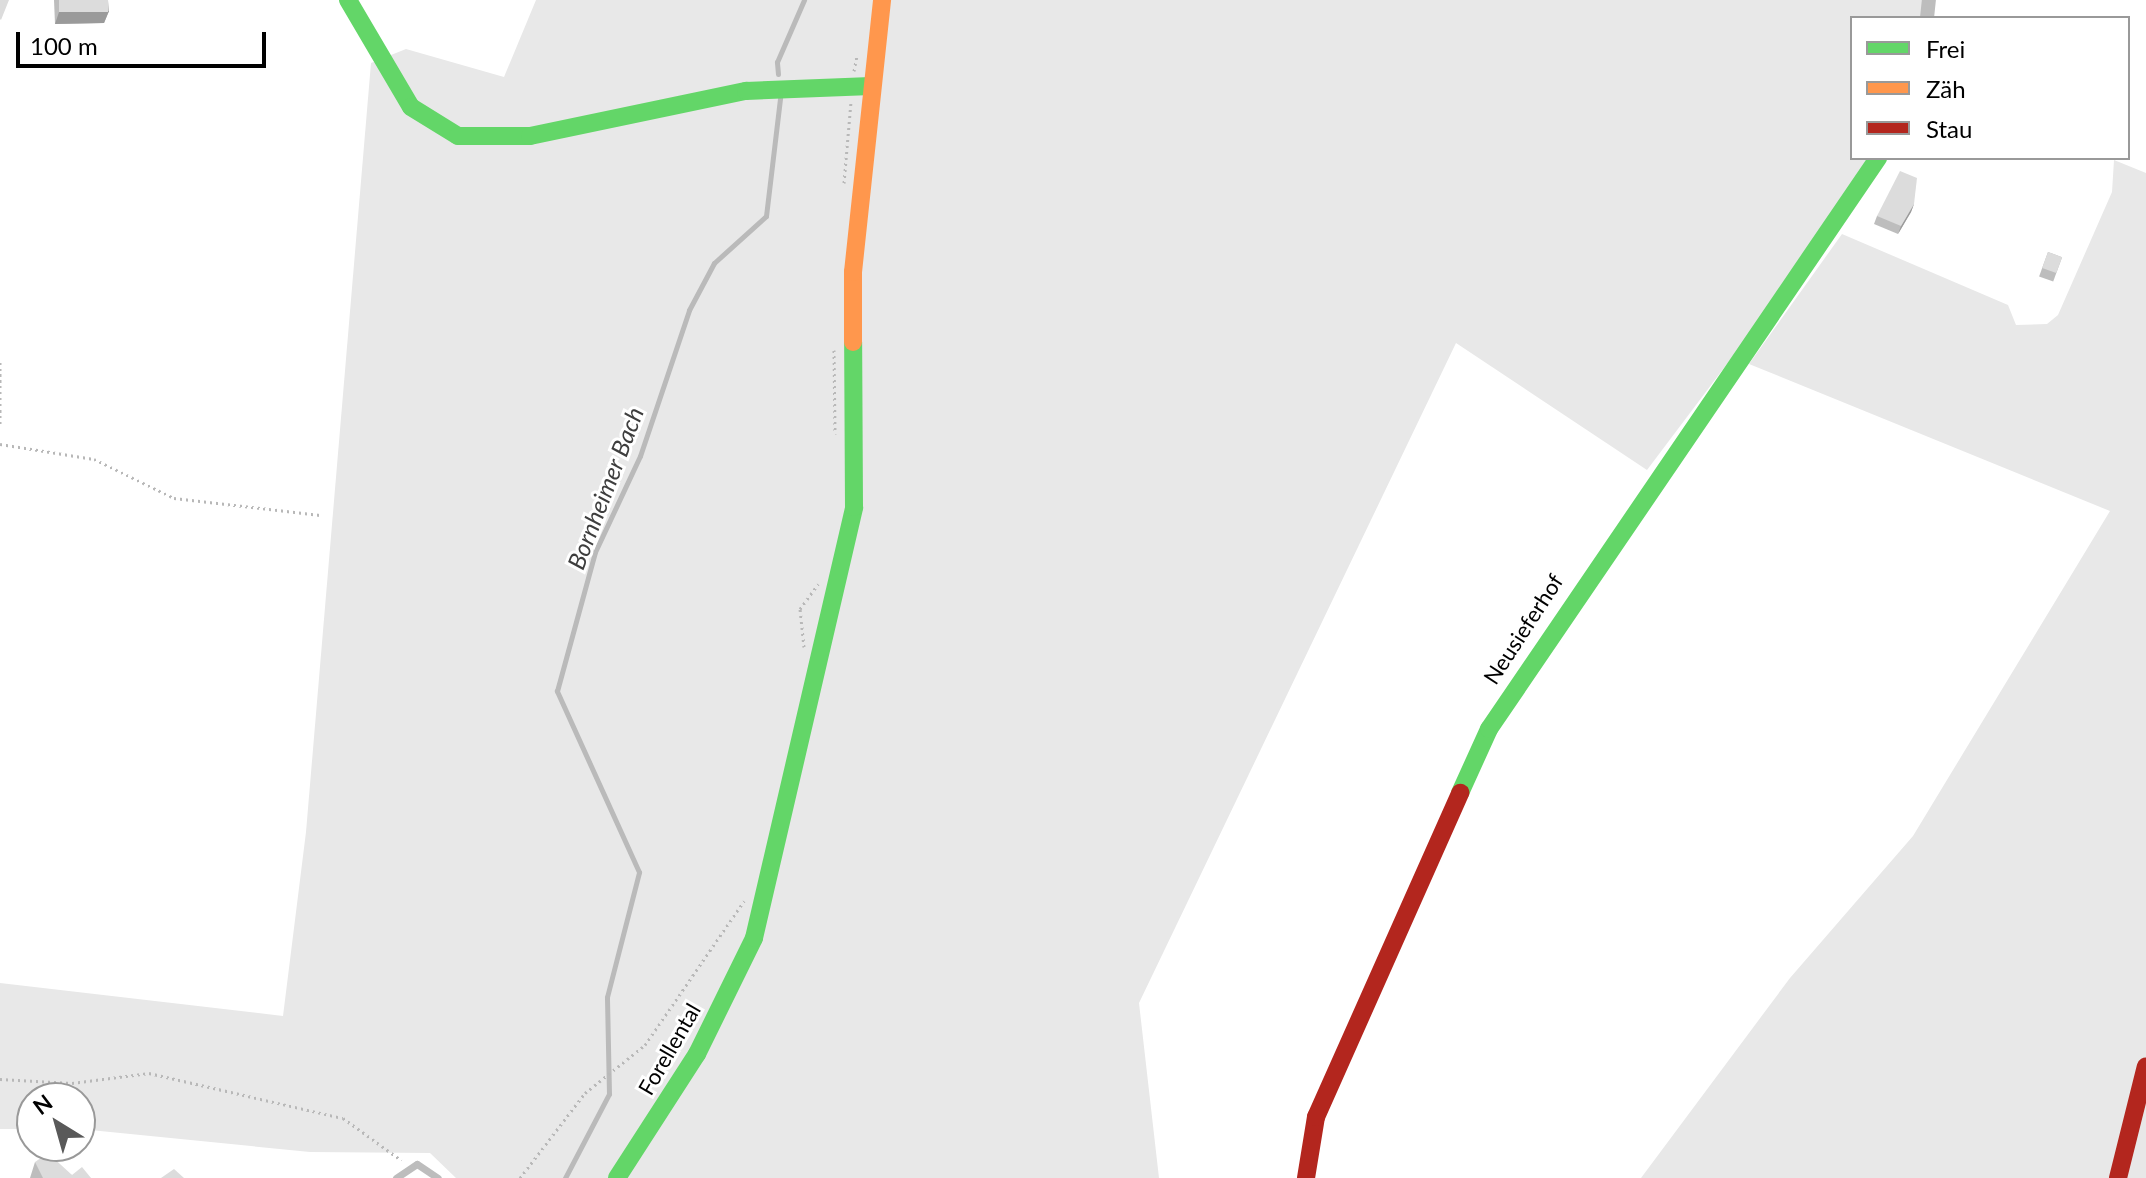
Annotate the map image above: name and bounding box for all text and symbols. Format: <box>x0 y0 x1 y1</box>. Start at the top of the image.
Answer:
scale bar <box>20 16 270 66</box>
legend <box>1850 16 2130 160</box>
text: 100 m <box>30 31 98 60</box>
text: Frei <box>1926 34 1965 63</box>
text: Zäh <box>1926 74 1966 103</box>
text: Stau <box>1926 114 1972 143</box>
water label: Bornheimer Bach <box>561 403 649 573</box>
street label: Neusieferhof <box>1478 569 1568 689</box>
street label: Forellental <box>632 999 706 1099</box>
north arrow <box>16 1082 96 1162</box>
text: N <box>28 1088 57 1120</box>

